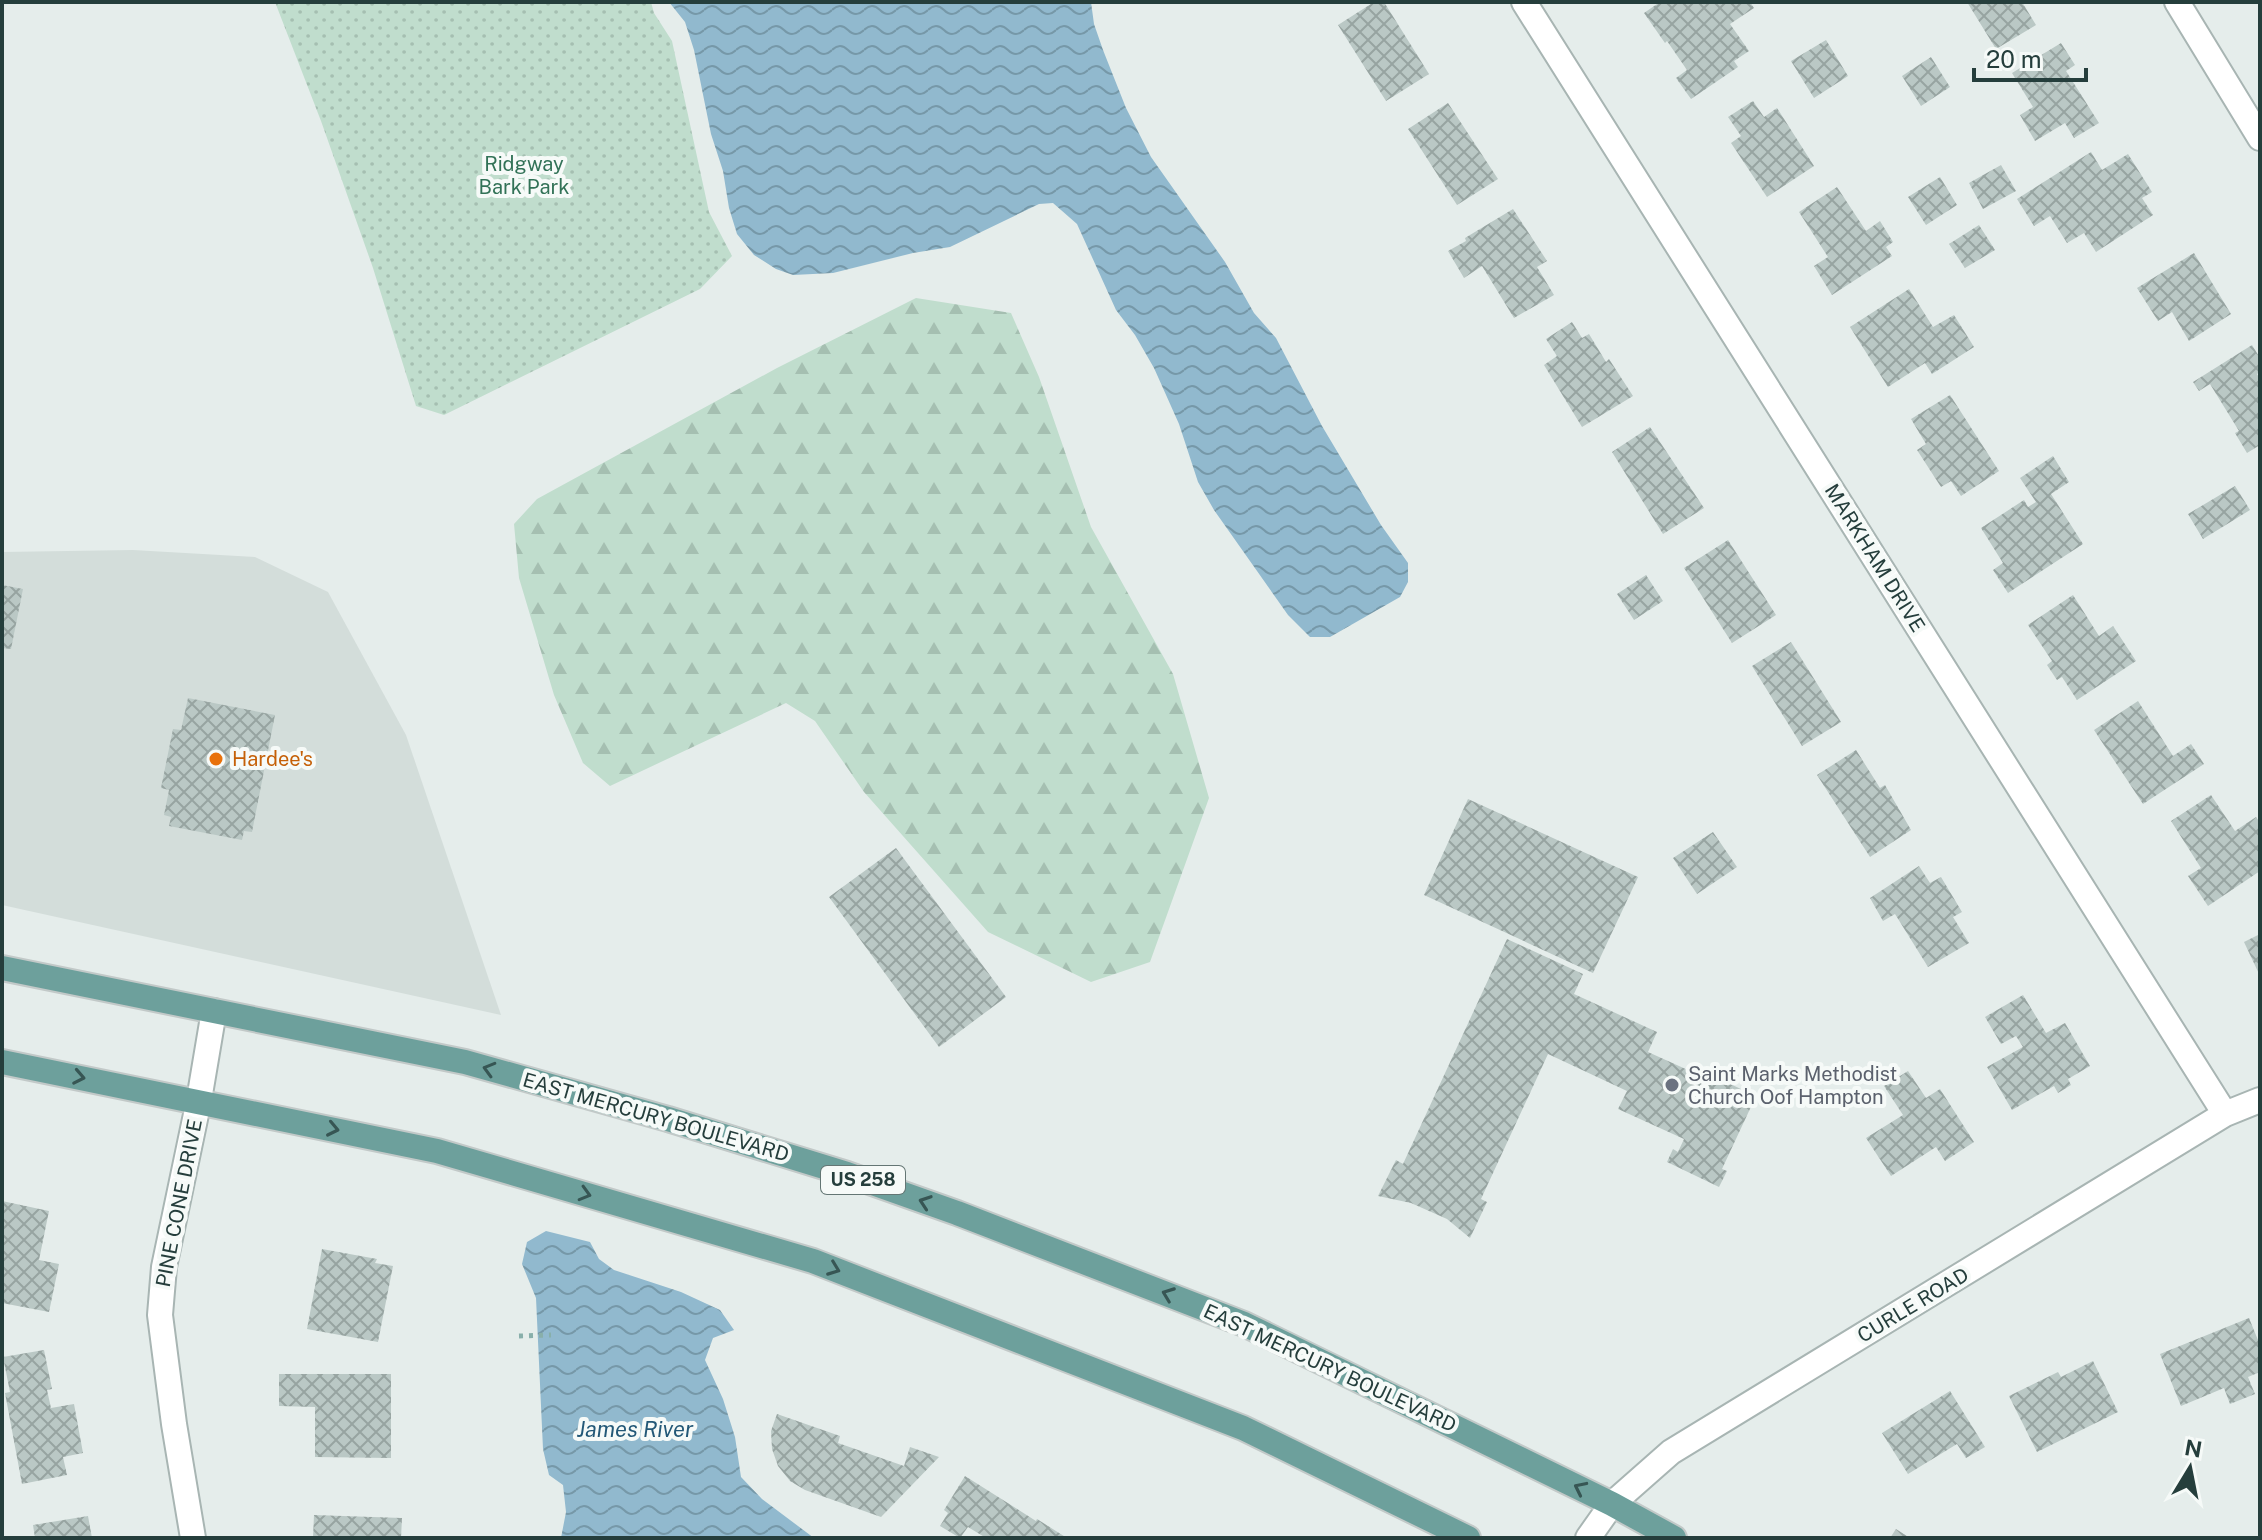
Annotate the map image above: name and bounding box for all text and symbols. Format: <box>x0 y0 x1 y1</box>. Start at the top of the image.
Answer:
scale bar <box>1974 32 2086 82</box>
text: 20 m <box>1986 45 2042 73</box>
park label: Ridgway Bark Park <box>478 152 570 199</box>
street label: MARKHAM DRIVE <box>1820 480 1930 636</box>
place label: Hardee's <box>232 747 313 771</box>
marker: Hardee's <box>207 750 225 768</box>
one-way arrow <box>482 1062 496 1078</box>
place label: Saint Marks Methodist Church Oof Hampton <box>1688 1062 1897 1109</box>
one-way arrow <box>72 1067 85 1084</box>
street label: EAST MERCURY BOULEVARD <box>520 1067 792 1167</box>
marker: Saint Marks Methodist Church Oof Hampton <box>1663 1076 1681 1094</box>
street label: PINE CONE DRIVE <box>151 1117 207 1289</box>
one-way arrow <box>326 1120 340 1137</box>
road number: US 258 <box>821 1166 905 1194</box>
one-way arrow <box>577 1185 591 1201</box>
one-way arrow <box>918 1195 932 1212</box>
one-way arrow <box>826 1259 840 1276</box>
street label: CURLE ROAD <box>1853 1262 1973 1348</box>
one-way arrow <box>1162 1287 1176 1304</box>
street label: EAST MERCURY BOULEVARD <box>1200 1299 1460 1437</box>
water label: James River <box>577 1416 694 1442</box>
north arrow <box>2150 1428 2230 1508</box>
text: N <box>2183 1434 2204 1463</box>
one-way arrow <box>1574 1482 1588 1498</box>

